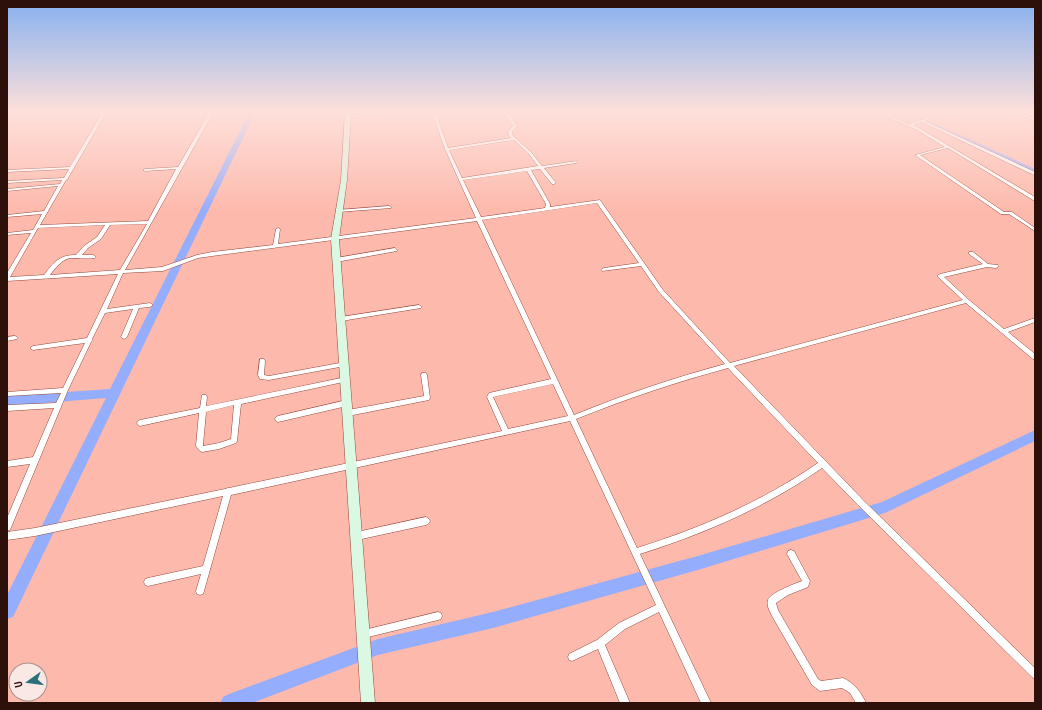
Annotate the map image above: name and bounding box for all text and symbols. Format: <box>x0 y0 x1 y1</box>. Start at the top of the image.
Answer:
north arrow <box>8 662 48 702</box>
text: U <box>11 680 26 689</box>

